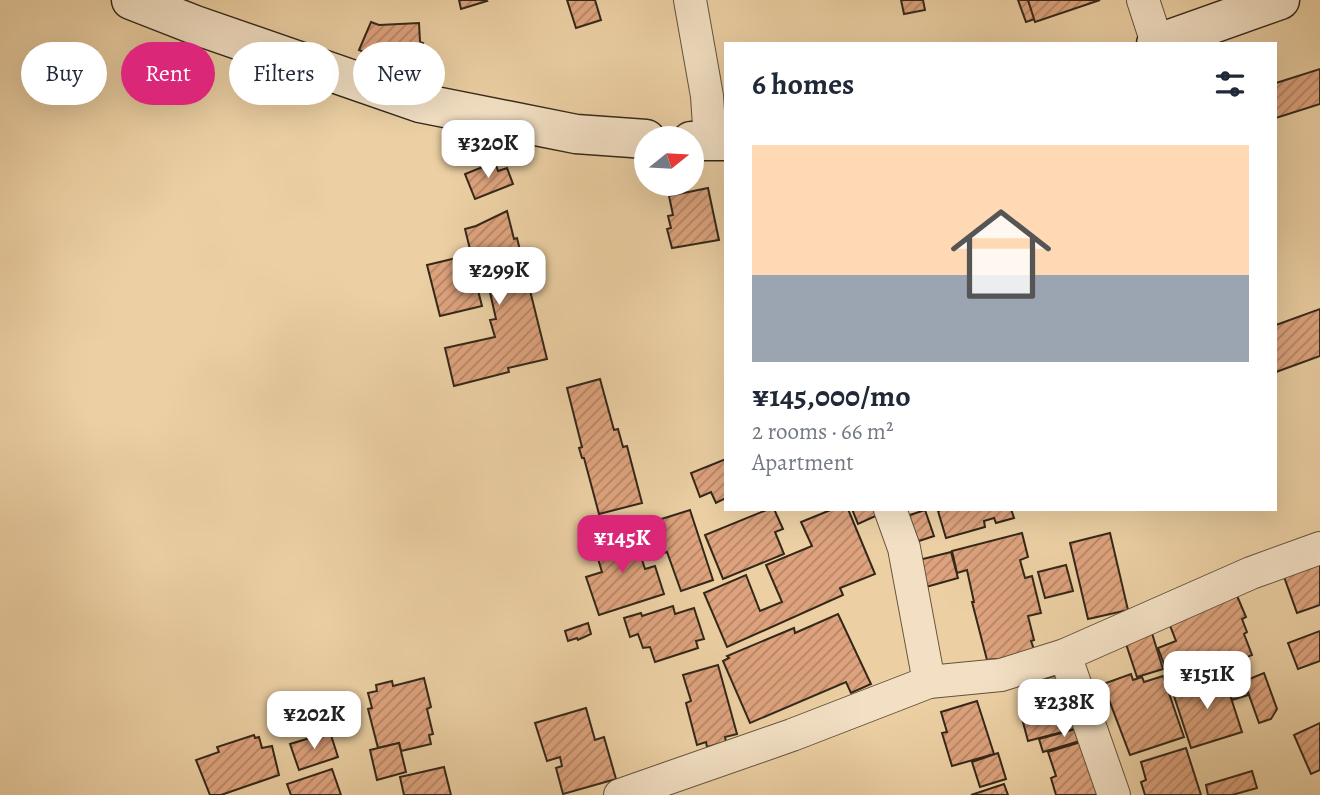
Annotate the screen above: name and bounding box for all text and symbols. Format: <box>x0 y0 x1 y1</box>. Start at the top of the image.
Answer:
chip: Buy <box>21 42 107 105</box>
chip: Rent <box>121 42 215 105</box>
chip: Filters <box>229 42 339 105</box>
chip: New <box>353 42 445 105</box>
text: 6 homes <box>752 64 854 104</box>
icon: filters <box>1211 65 1249 103</box>
pin: ¥320K <box>439 120 537 180</box>
north arrow <box>634 126 704 196</box>
map controls <box>634 126 704 196</box>
text: ¥320K <box>458 127 518 158</box>
icon: home <box>938 191 1064 317</box>
pin: ¥299K <box>450 247 548 307</box>
text: ¥299K <box>469 254 529 285</box>
text: ¥145,000/mo <box>752 376 911 416</box>
text: 2 rooms · 66 m² <box>752 416 894 447</box>
text: Apartment <box>752 447 854 478</box>
pin: ¥145K <box>573 516 671 575</box>
text: ¥145K <box>593 522 651 553</box>
pin: ¥151K <box>1158 652 1256 711</box>
text: ¥151K <box>1180 658 1234 689</box>
pin: ¥238K <box>1015 680 1113 739</box>
text: ¥238K <box>1034 686 1094 717</box>
pin: ¥202K <box>265 692 363 751</box>
text: ¥202K <box>283 698 345 729</box>

